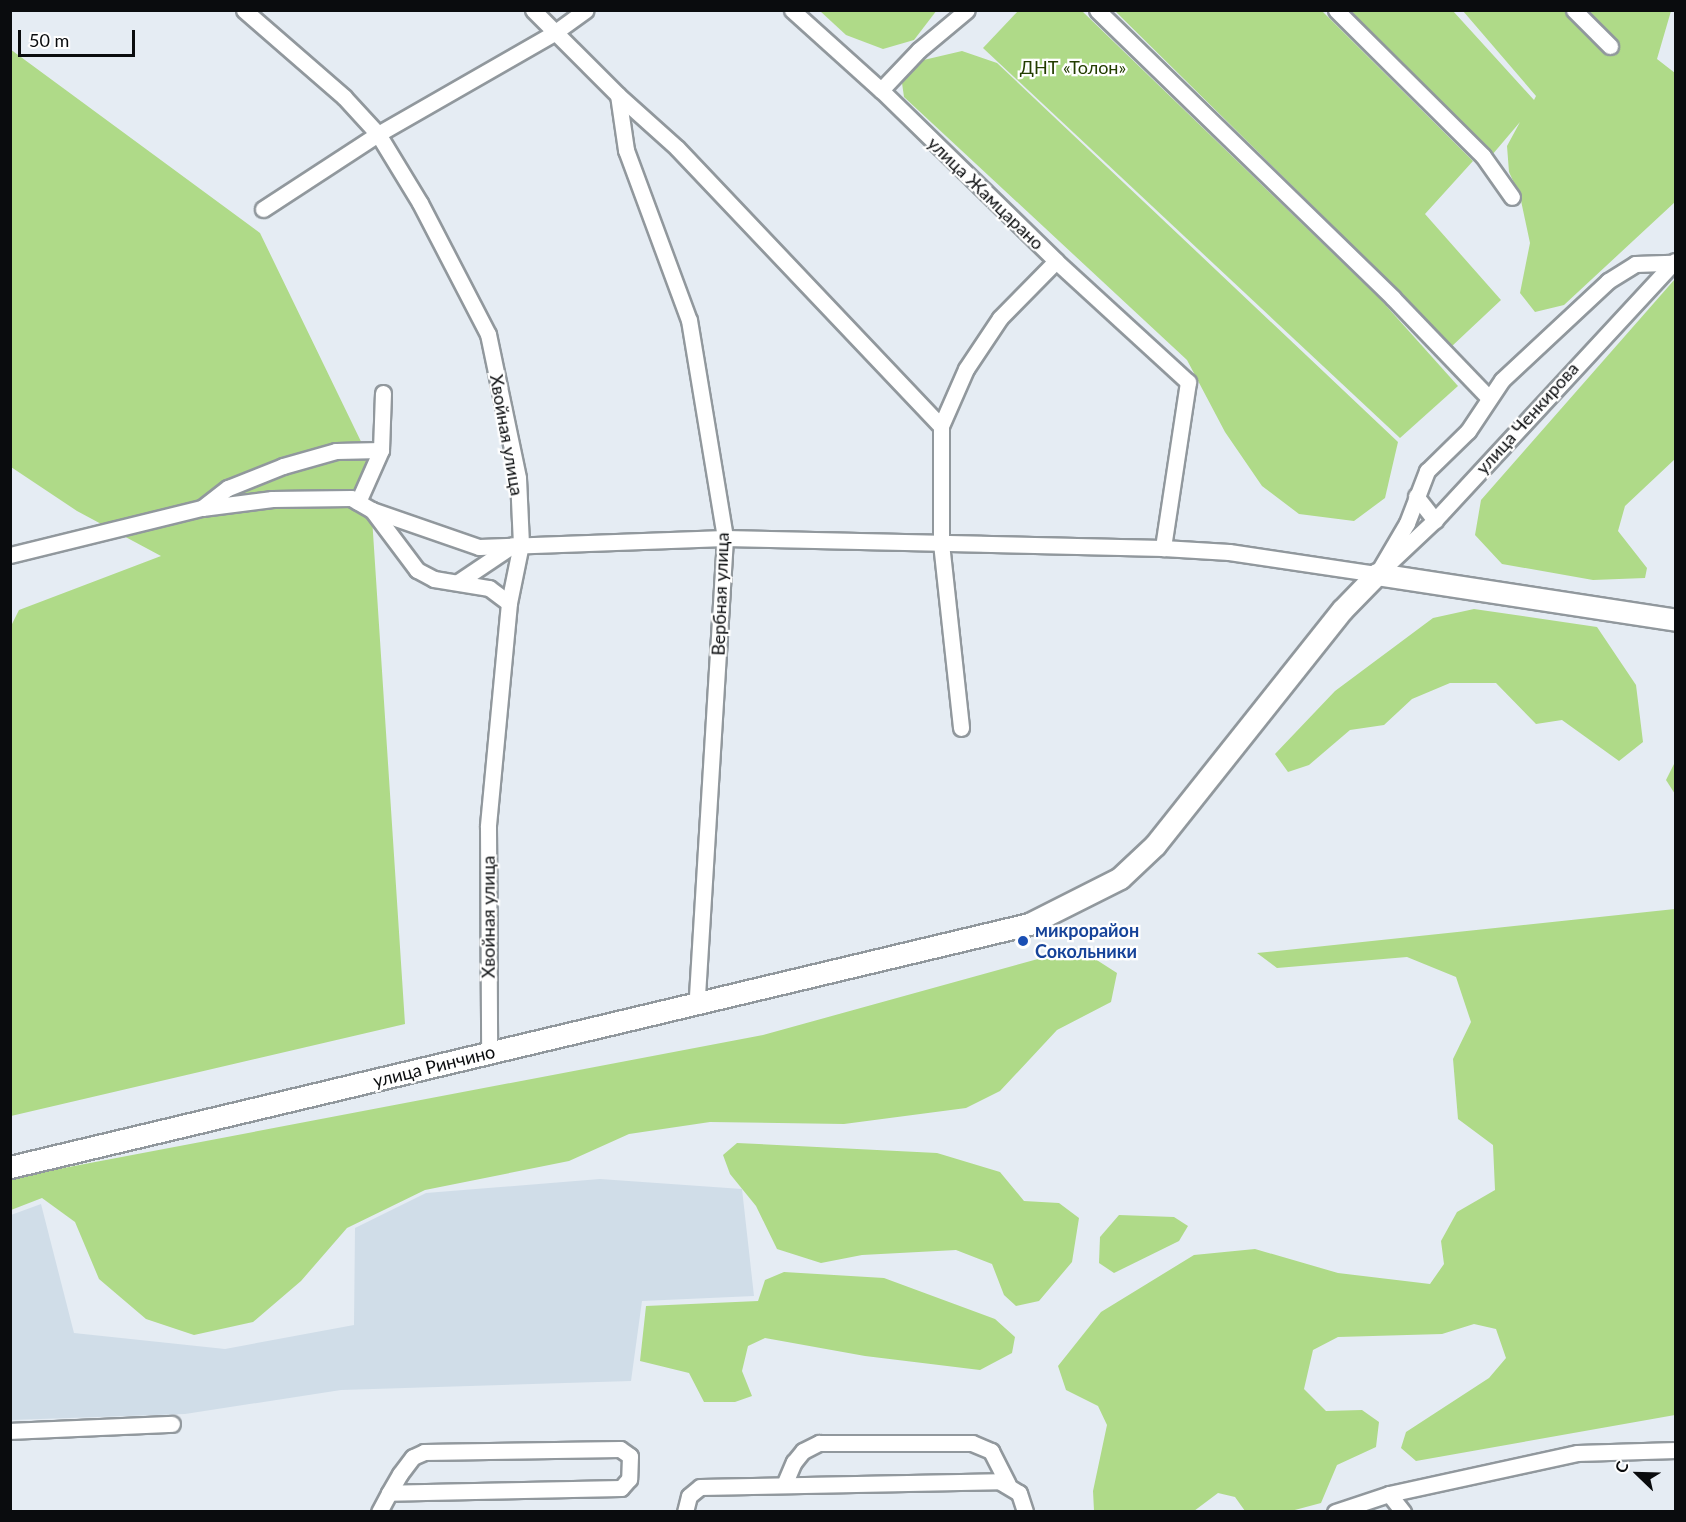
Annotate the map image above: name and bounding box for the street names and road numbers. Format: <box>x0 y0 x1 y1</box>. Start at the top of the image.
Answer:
street label: улица Жамцарано <box>923 132 1049 254</box>
street label: улица Ченкирова <box>1471 358 1583 478</box>
street label: Хвойная улица <box>486 373 528 497</box>
street label: Вербная улица <box>707 532 733 656</box>
street label: Хвойная улица <box>477 856 499 978</box>
street label: улица Ринчино <box>371 1040 497 1092</box>

